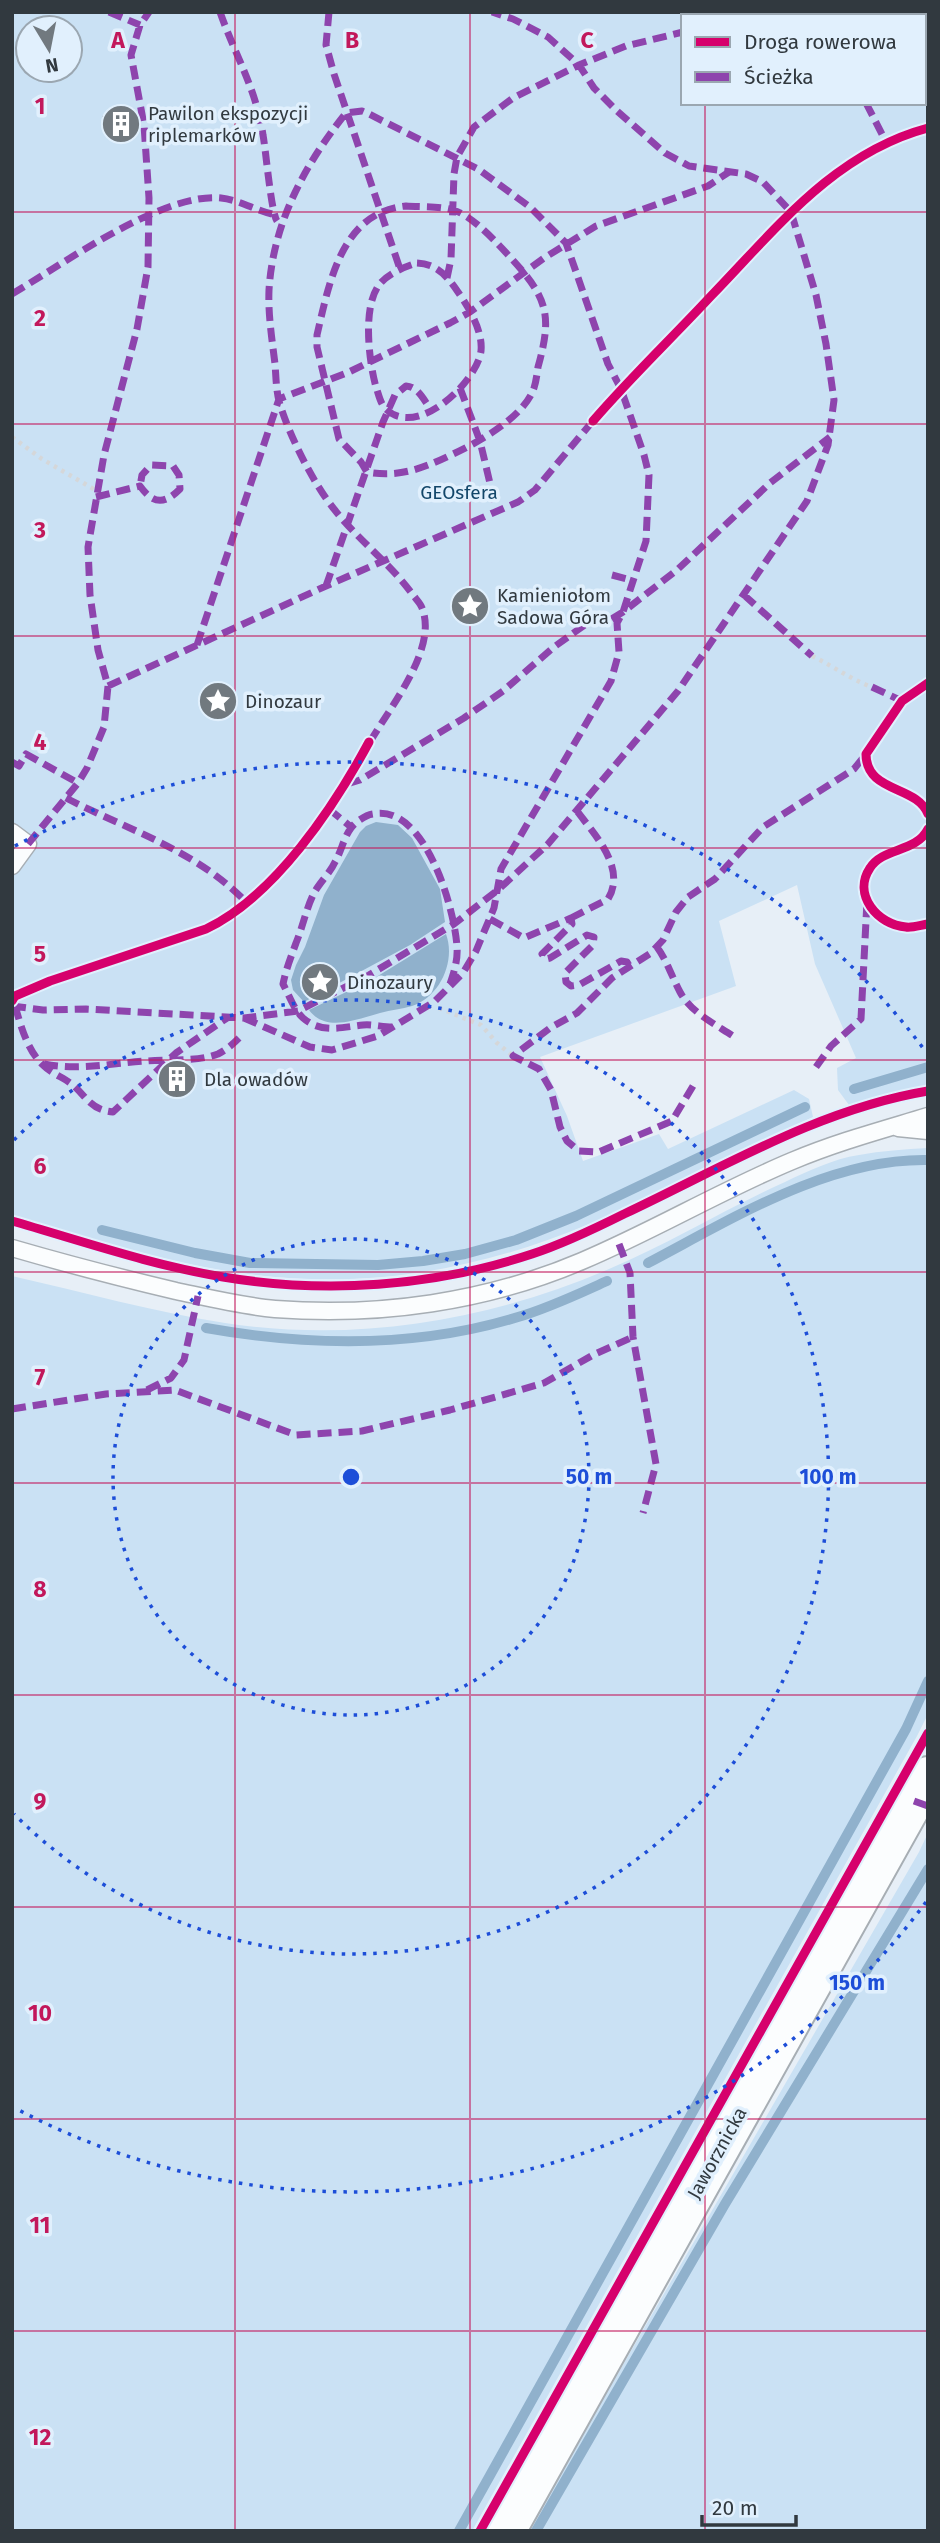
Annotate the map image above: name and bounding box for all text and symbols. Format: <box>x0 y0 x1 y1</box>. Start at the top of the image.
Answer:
north arrow <box>14 14 84 84</box>
legend <box>681 14 926 105</box>
text: A <box>110 26 125 54</box>
text: B <box>345 26 359 54</box>
text: C <box>580 26 594 54</box>
text: Droga rowerowa <box>744 29 897 55</box>
text: N <box>44 53 60 78</box>
text: Ścieżka <box>744 64 814 90</box>
text: 1 <box>35 92 45 120</box>
place label: Pawilon ekspozycji riplemarków <box>148 102 308 147</box>
building icon: Pawilon ekspozycji riplemarków <box>100 103 142 145</box>
text: 2 <box>34 304 46 332</box>
park label: GEOsfera <box>420 481 498 504</box>
text: 3 <box>33 516 46 544</box>
place label: Kamieniołom Sadowa Góra <box>497 584 611 629</box>
place icon: Kamieniołom Sadowa Góra <box>449 585 491 627</box>
place icon: Dinozaur <box>197 680 239 722</box>
place label: Dinozaur <box>245 690 322 713</box>
text: 4 <box>34 728 47 756</box>
text: 5 <box>34 940 46 968</box>
place icon: Dinozaury <box>299 961 341 1003</box>
place label: Dinozaury <box>347 971 433 994</box>
building icon: Dla owadów <box>156 1058 198 1100</box>
place label: Dla owadów <box>204 1068 308 1091</box>
text: 6 <box>34 1152 47 1180</box>
text: 7 <box>35 1363 46 1391</box>
text: 50 m <box>566 1464 612 1490</box>
text: 100 m <box>799 1464 857 1490</box>
centre of rings <box>339 1465 363 1489</box>
text: 8 <box>33 1575 47 1603</box>
text: 9 <box>34 1787 47 1815</box>
text: 150 m <box>829 1970 885 1996</box>
text: 10 <box>28 1999 52 2027</box>
street label: Jaworznicka <box>682 2103 752 2203</box>
text: 11 <box>30 2211 50 2239</box>
text: 12 <box>29 2423 51 2451</box>
scale bar <box>702 2484 796 2528</box>
text: 20 m <box>712 2495 758 2521</box>

